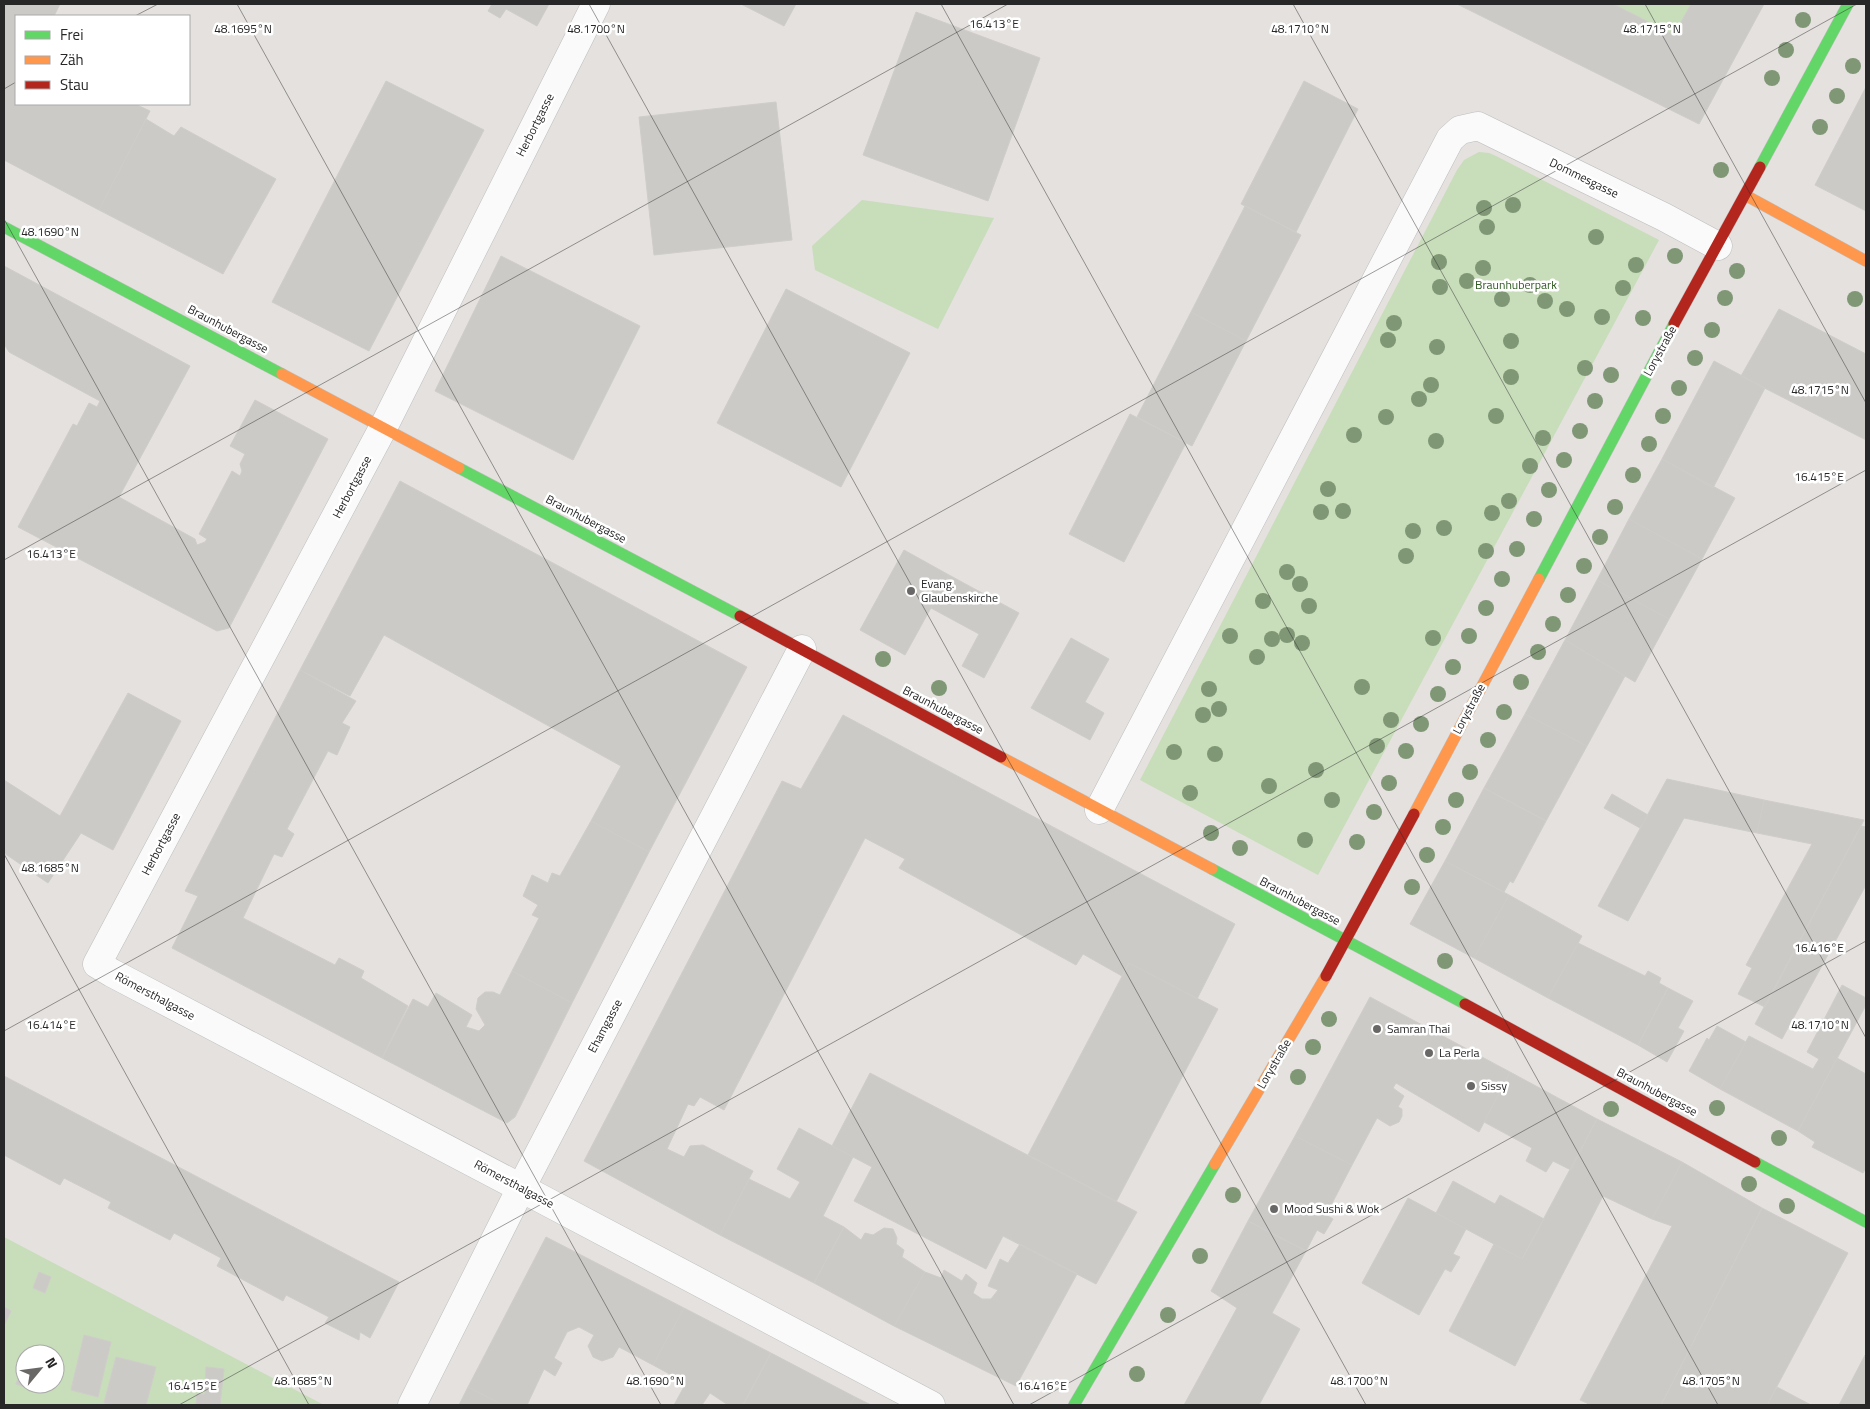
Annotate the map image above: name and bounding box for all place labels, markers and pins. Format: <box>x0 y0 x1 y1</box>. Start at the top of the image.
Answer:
place label: Evang. Glaubenskirche <box>921 574 998 607</box>
marker: Evang. Glaubenskirche <box>905 585 917 597</box>
place label: Samran Thai <box>1387 1019 1450 1038</box>
marker: Samran Thai <box>1371 1023 1383 1035</box>
place label: La Perla <box>1439 1043 1479 1062</box>
marker: La Perla <box>1423 1047 1435 1059</box>
place label: Sissy <box>1481 1076 1507 1095</box>
marker: Sissy <box>1465 1080 1477 1092</box>
place label: Mood Sushi & Wok <box>1284 1199 1379 1218</box>
marker: Mood Sushi & Wok <box>1268 1203 1280 1215</box>

